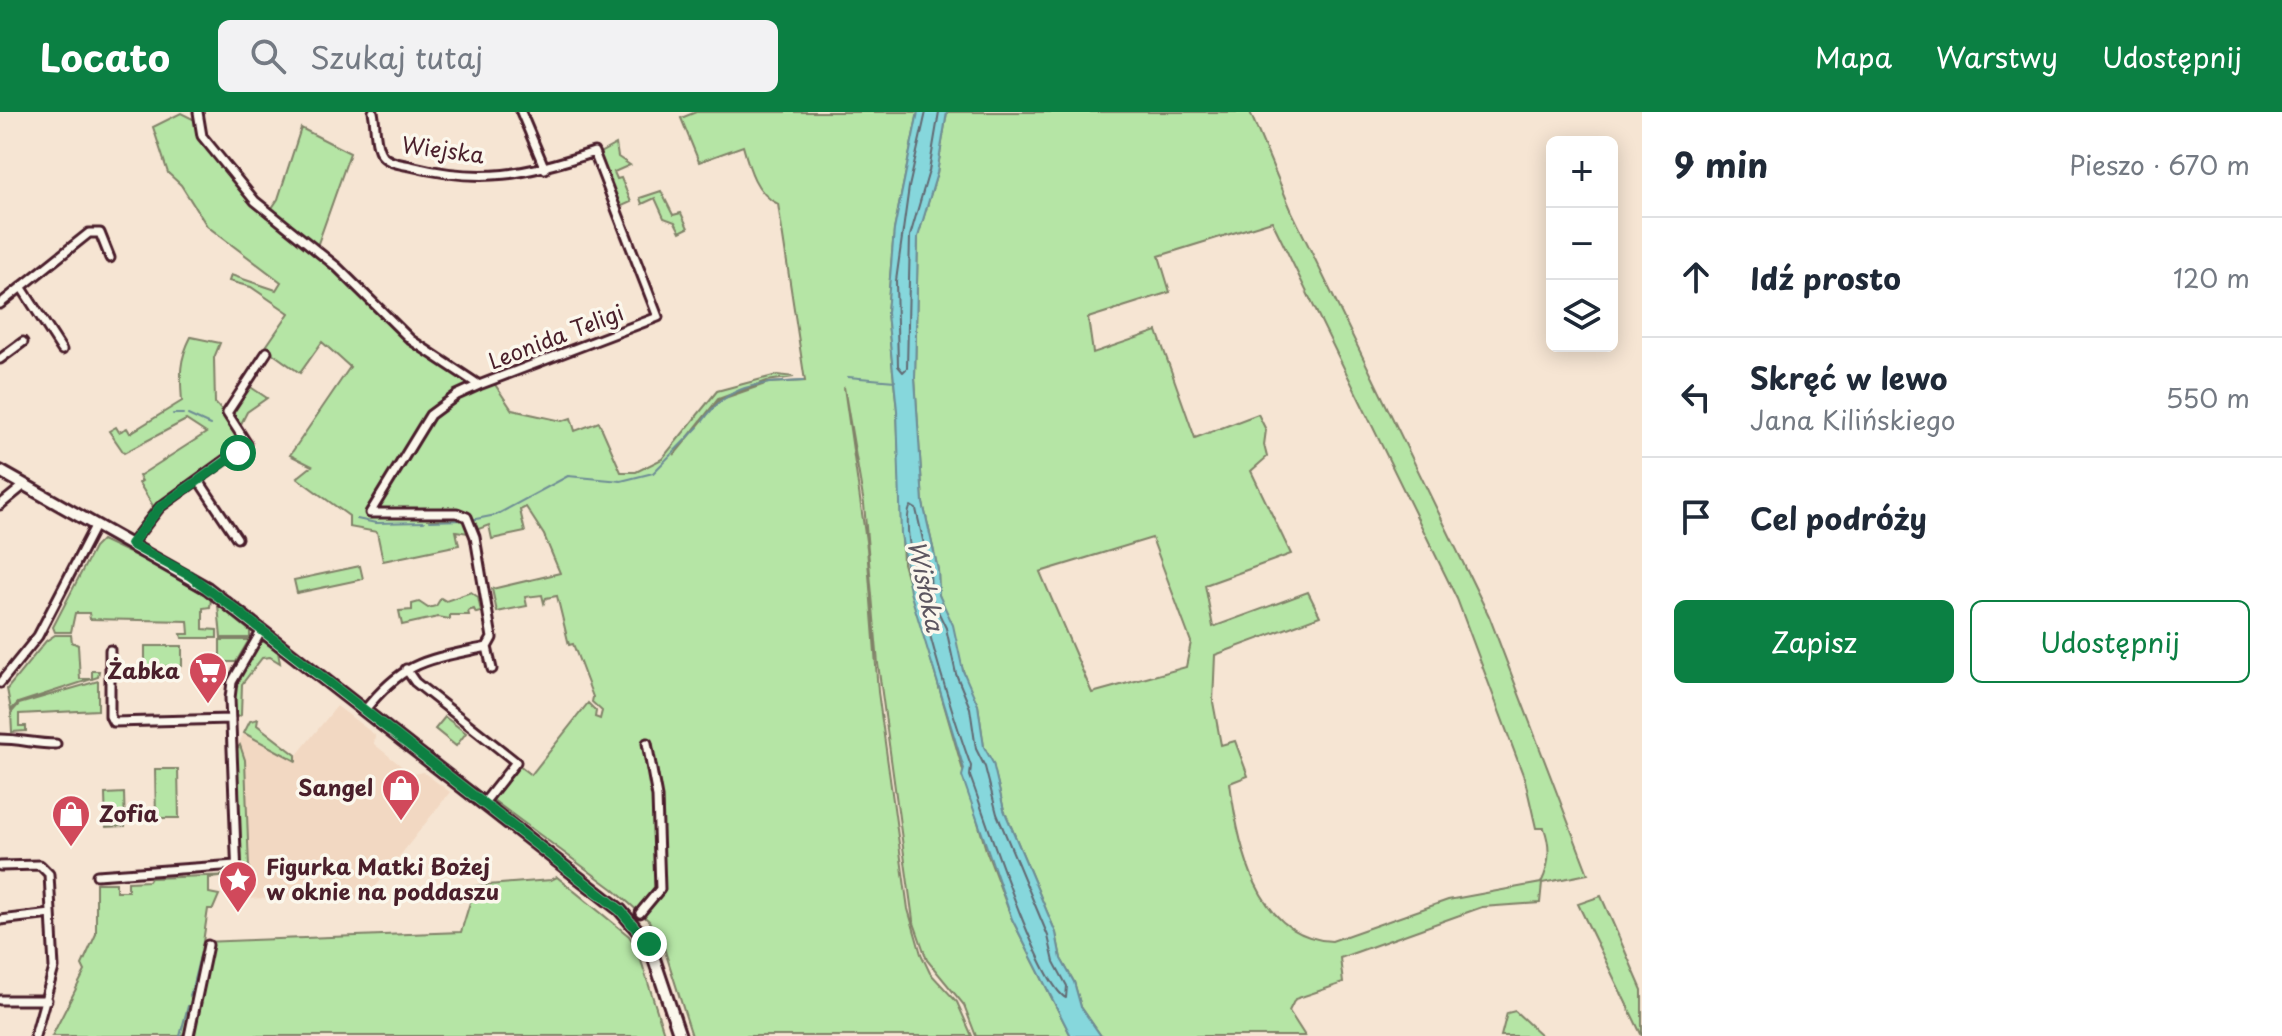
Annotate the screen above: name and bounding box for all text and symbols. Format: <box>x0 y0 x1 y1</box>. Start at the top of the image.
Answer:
search box <box>218 20 778 92</box>
text: Locato <box>40 28 170 85</box>
icon: search <box>246 34 290 78</box>
text: Szukaj tutaj <box>310 34 483 79</box>
text: Mapa <box>1815 35 1892 78</box>
text: Warstwy <box>1936 35 2058 78</box>
text: Udostępnij <box>2102 35 2242 78</box>
street label: Wiejska <box>400 126 487 171</box>
map controls <box>1546 136 1618 352</box>
button: + <box>1546 136 1618 208</box>
text: 9 min <box>1674 138 1768 190</box>
text: Pieszo · 670 m <box>2069 145 2250 184</box>
button: − <box>1546 208 1618 280</box>
icon: ahead <box>1674 255 1718 299</box>
text: Idź prosto <box>1750 255 1901 300</box>
text: 120 m <box>2173 258 2250 297</box>
button: layers <box>1546 280 1618 352</box>
street label: Leonida Teligi <box>483 295 628 377</box>
text: Skręć w lewo <box>1750 355 1948 400</box>
icon: left <box>1674 375 1718 419</box>
text: 550 m <box>2166 378 2250 417</box>
text: Jana Kilińskiego <box>1750 400 1956 439</box>
route start <box>220 435 256 471</box>
icon: arrive <box>1674 495 1718 539</box>
text: Cel podróży <box>1750 495 1927 540</box>
water label: Wisłoka <box>900 537 954 635</box>
button: Zapisz <box>1674 600 1954 683</box>
button: Udostępnij <box>1970 600 2250 683</box>
supermarket icon: Żabka <box>187 650 229 705</box>
place label: Żabka <box>107 653 180 686</box>
shop icon: Sangel <box>380 767 422 822</box>
place label: Sangel <box>298 770 373 803</box>
shop icon: Zofia <box>50 793 92 848</box>
place label: Zofia <box>99 796 158 829</box>
place label: Figurka Matki Bożej w oknie na poddaszu <box>266 849 499 907</box>
place icon: Figurka Matki Bożej w oknie na poddaszu <box>217 859 259 914</box>
route end <box>631 926 667 962</box>

